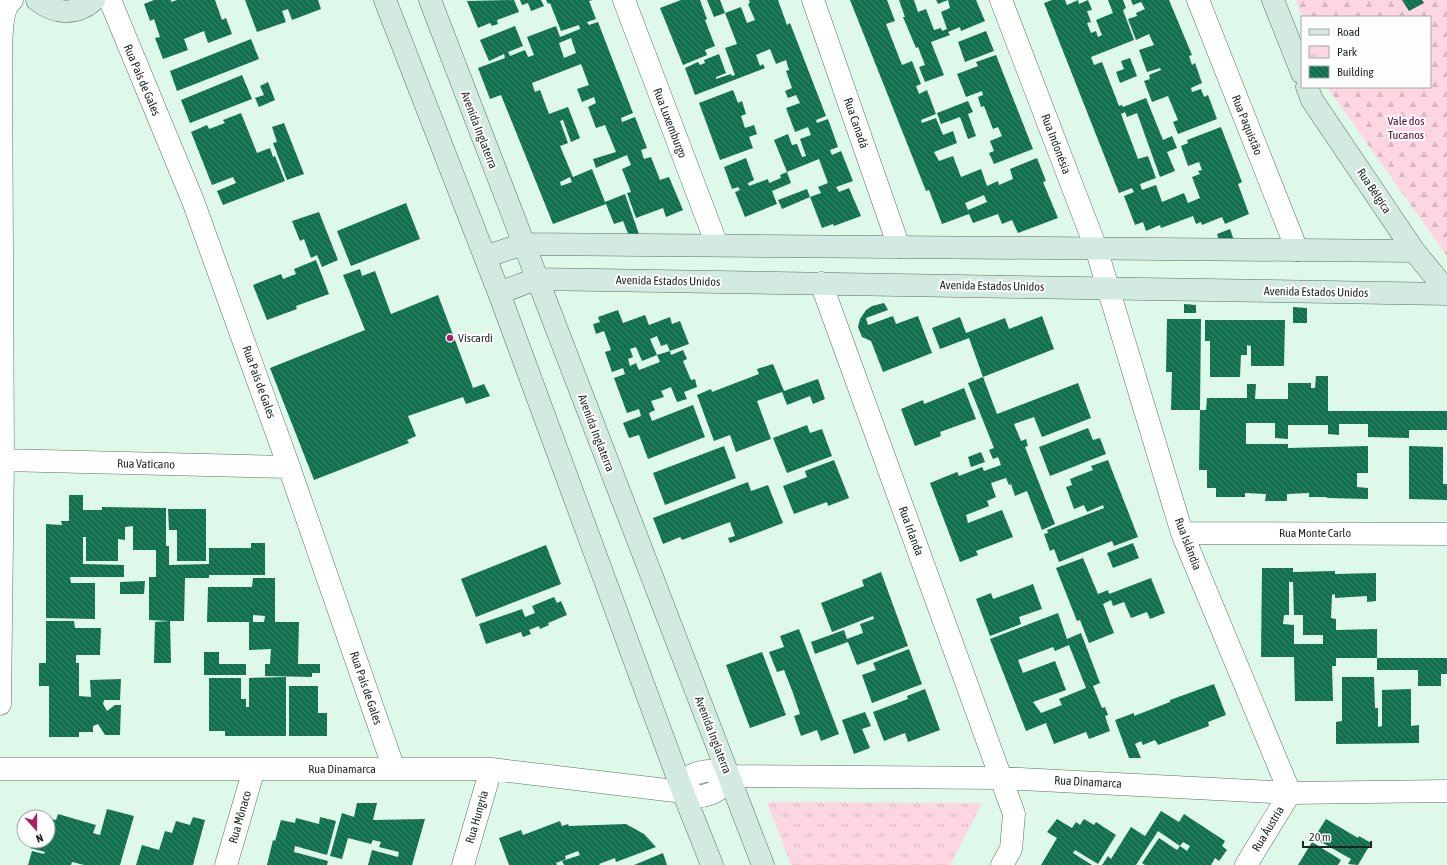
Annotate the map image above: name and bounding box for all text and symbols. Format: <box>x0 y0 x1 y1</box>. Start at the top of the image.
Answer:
legend <box>1301 16 1431 88</box>
text: Road <box>1337 25 1360 39</box>
street label: Rua País de Gales <box>121 42 163 118</box>
text: Park <box>1337 45 1358 59</box>
text: Building <box>1337 65 1375 79</box>
street label: Rua Luxemburgo <box>650 86 690 160</box>
street label: Avenida Inglaterra <box>458 89 500 171</box>
street label: Rua Paquistão <box>1229 93 1265 157</box>
street label: Rua Canadá <box>841 96 871 150</box>
street label: Rua Indonésia <box>1038 112 1074 176</box>
park label: Vale dos Tucanos <box>1388 114 1424 142</box>
street label: Rua Bélgica <box>1354 166 1394 216</box>
street label: Avenida Estados Unidos <box>616 273 720 289</box>
street label: Avenida Estados Unidos <box>940 278 1044 294</box>
street label: Avenida Estados Unidos <box>1264 284 1368 300</box>
place label: Viscardi <box>458 331 493 345</box>
marker: Viscardi <box>445 333 455 343</box>
street label: Rua País de Gales <box>239 344 279 420</box>
street label: Avenida Inglaterra <box>575 392 617 474</box>
street label: Rua Vaticano <box>117 456 175 472</box>
street label: Rua Irlanda <box>896 504 926 558</box>
street label: Rua Islândia <box>1172 516 1204 572</box>
street label: Rua Monte Carlo <box>1279 526 1351 540</box>
street label: Rua País de Gales <box>347 650 385 726</box>
street label: Avenida Inglaterra <box>692 694 734 776</box>
street label: Rua Dinamarca <box>308 762 376 776</box>
street label: Rua Dinamarca <box>1054 773 1122 791</box>
street label: Rua Mônaco <box>226 789 254 845</box>
street label: Rua Hungria <box>463 789 491 845</box>
street label: Rua Áustria <box>1249 804 1287 854</box>
north arrow <box>16 809 56 849</box>
scale bar <box>1303 823 1371 849</box>
text: 20 m <box>1309 830 1331 844</box>
text: N <box>34 832 45 845</box>

